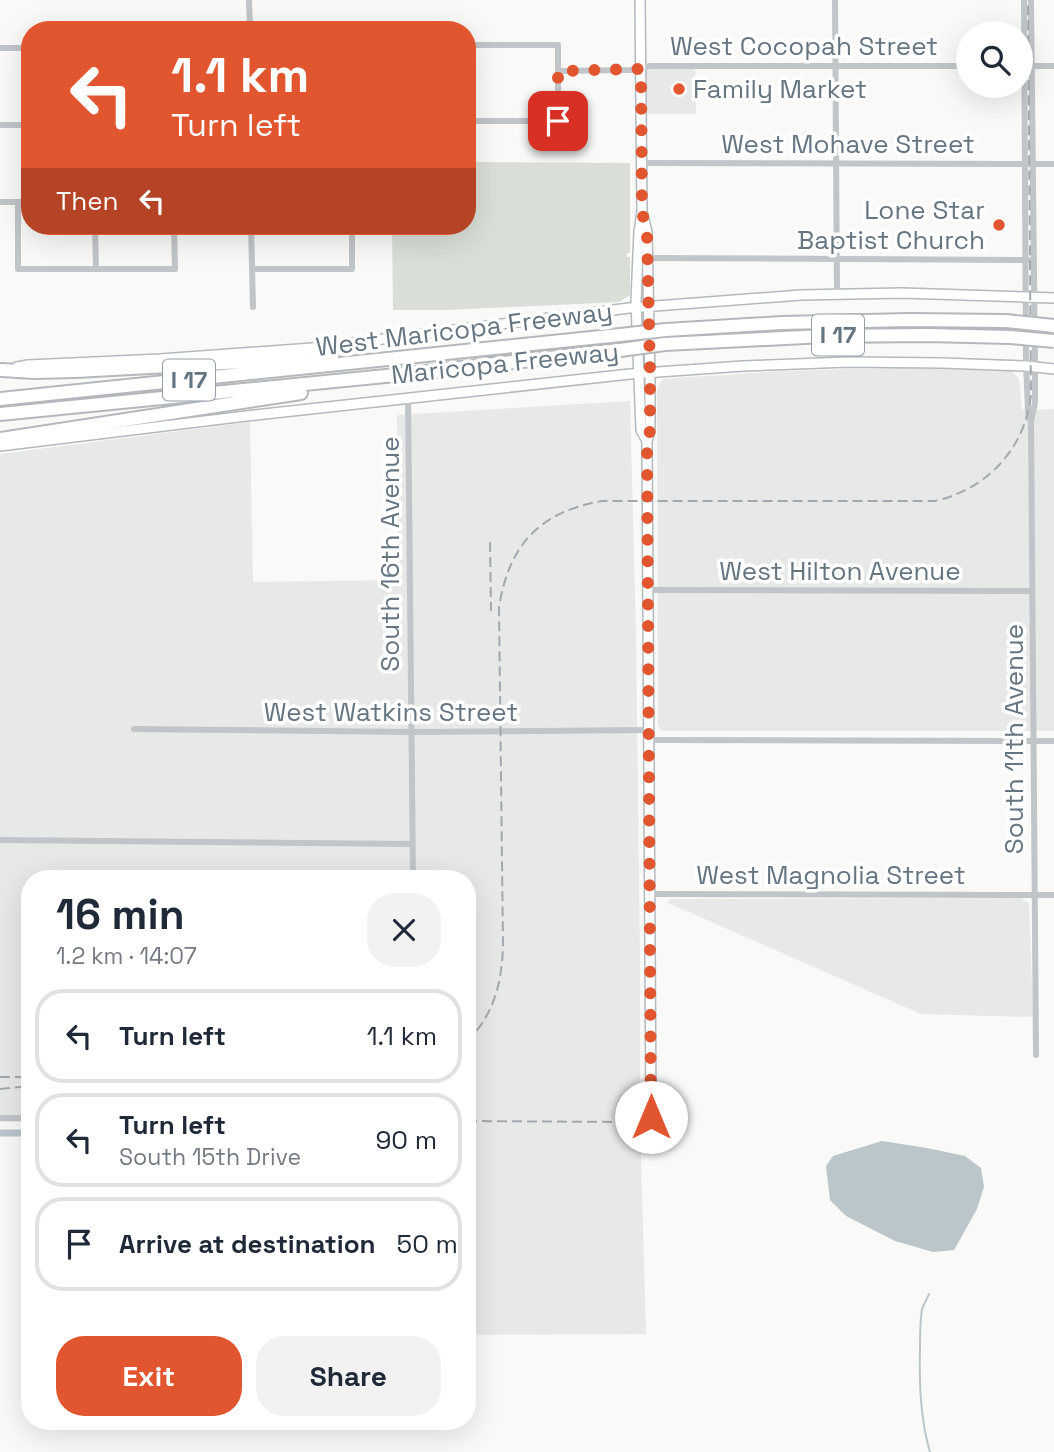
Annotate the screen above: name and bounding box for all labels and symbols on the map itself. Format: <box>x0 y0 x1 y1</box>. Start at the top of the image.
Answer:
street label: West Cocopah Street <box>670 29 938 63</box>
place label: Family Market <box>693 72 867 106</box>
marker: Family Market <box>671 81 687 97</box>
pin <box>528 91 588 151</box>
street label: West Mohave Street <box>721 127 975 161</box>
place label: Lone Star Baptist Church <box>797 193 985 257</box>
marker: Lone Star Baptist Church <box>991 217 1007 233</box>
street label: West Maricopa Freeway <box>314 295 614 363</box>
road number: I 17 <box>812 314 864 356</box>
street label: Maricopa Freeway <box>390 336 620 390</box>
road number: I 17 <box>163 360 215 400</box>
street label: South 16th Avenue <box>373 436 407 672</box>
street label: West Hilton Avenue <box>719 554 961 588</box>
street label: South 11th Avenue <box>997 624 1031 854</box>
street label: West Watkins Street <box>264 695 518 729</box>
street label: West Magnolia Street <box>696 858 966 892</box>
position arrow <box>614 1080 688 1154</box>

